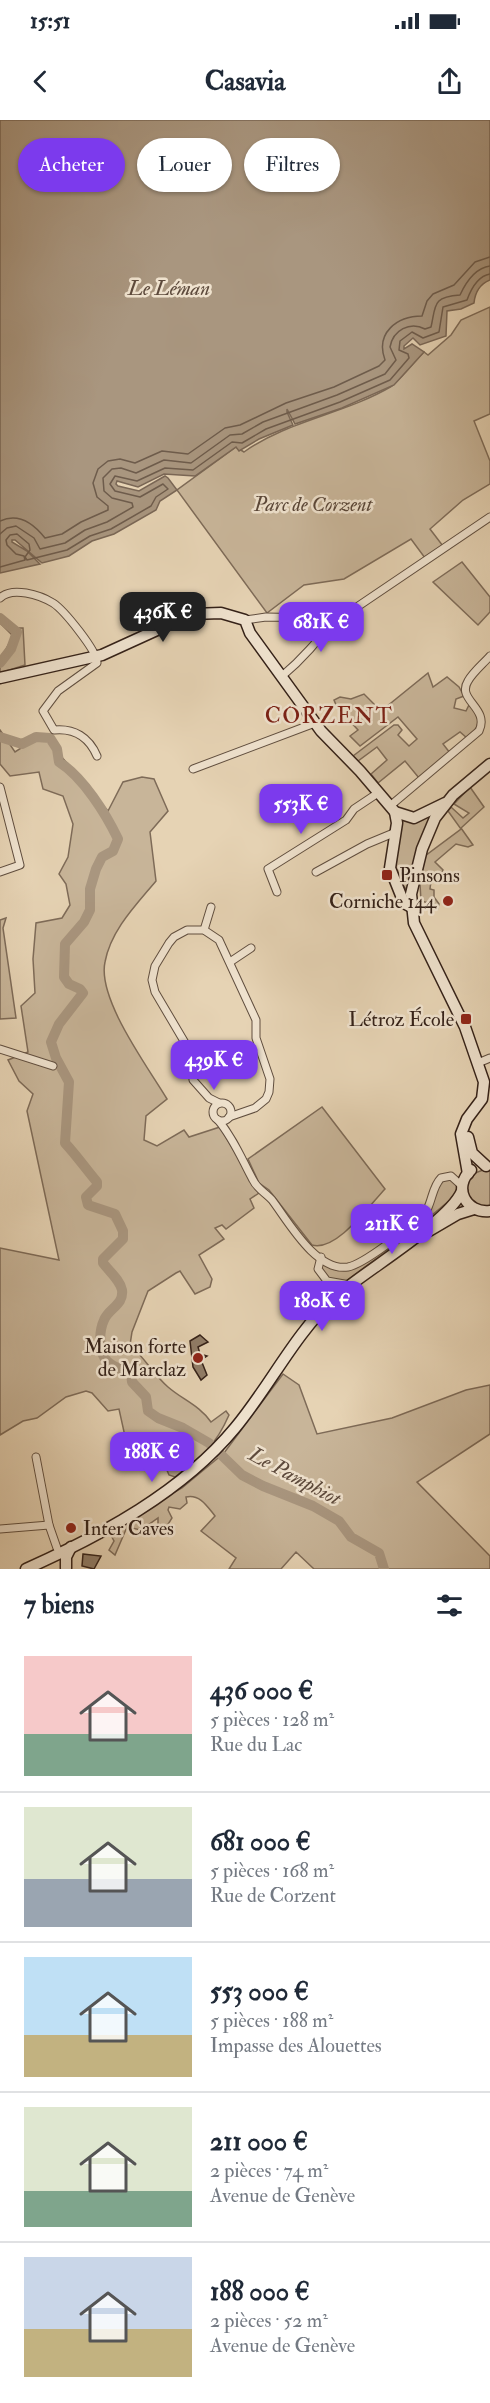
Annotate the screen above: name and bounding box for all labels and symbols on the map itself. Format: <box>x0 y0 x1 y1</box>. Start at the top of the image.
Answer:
water label: Le Léman <box>127 275 210 302</box>
park label: Parc de Corzent <box>253 492 373 517</box>
pin: 436K € <box>114 592 212 643</box>
pin: 681K € <box>272 602 370 653</box>
district label: CORZENT <box>265 702 393 730</box>
pin: 553K € <box>252 784 350 835</box>
place label: Pinsons <box>399 863 460 888</box>
marker: Pinsons <box>380 868 394 882</box>
place label: Corniche 144 <box>329 889 437 914</box>
marker: Corniche 144 <box>441 894 455 908</box>
place label: Létroz École <box>348 1006 454 1032</box>
marker: Létroz École <box>459 1012 473 1026</box>
pin: 439K € <box>165 1040 263 1091</box>
pin: 211K € <box>343 1204 441 1255</box>
pin: 180K € <box>273 1281 371 1332</box>
place label: Maison forte de Marclaz <box>84 1334 186 1382</box>
marker: Maison forte de Marclaz <box>191 1351 205 1365</box>
pin: 188K € <box>103 1432 201 1483</box>
water label: Le Pamphiot <box>243 1440 346 1512</box>
place label: Inter Caves <box>83 1516 174 1541</box>
marker: Inter Caves <box>64 1521 78 1535</box>

